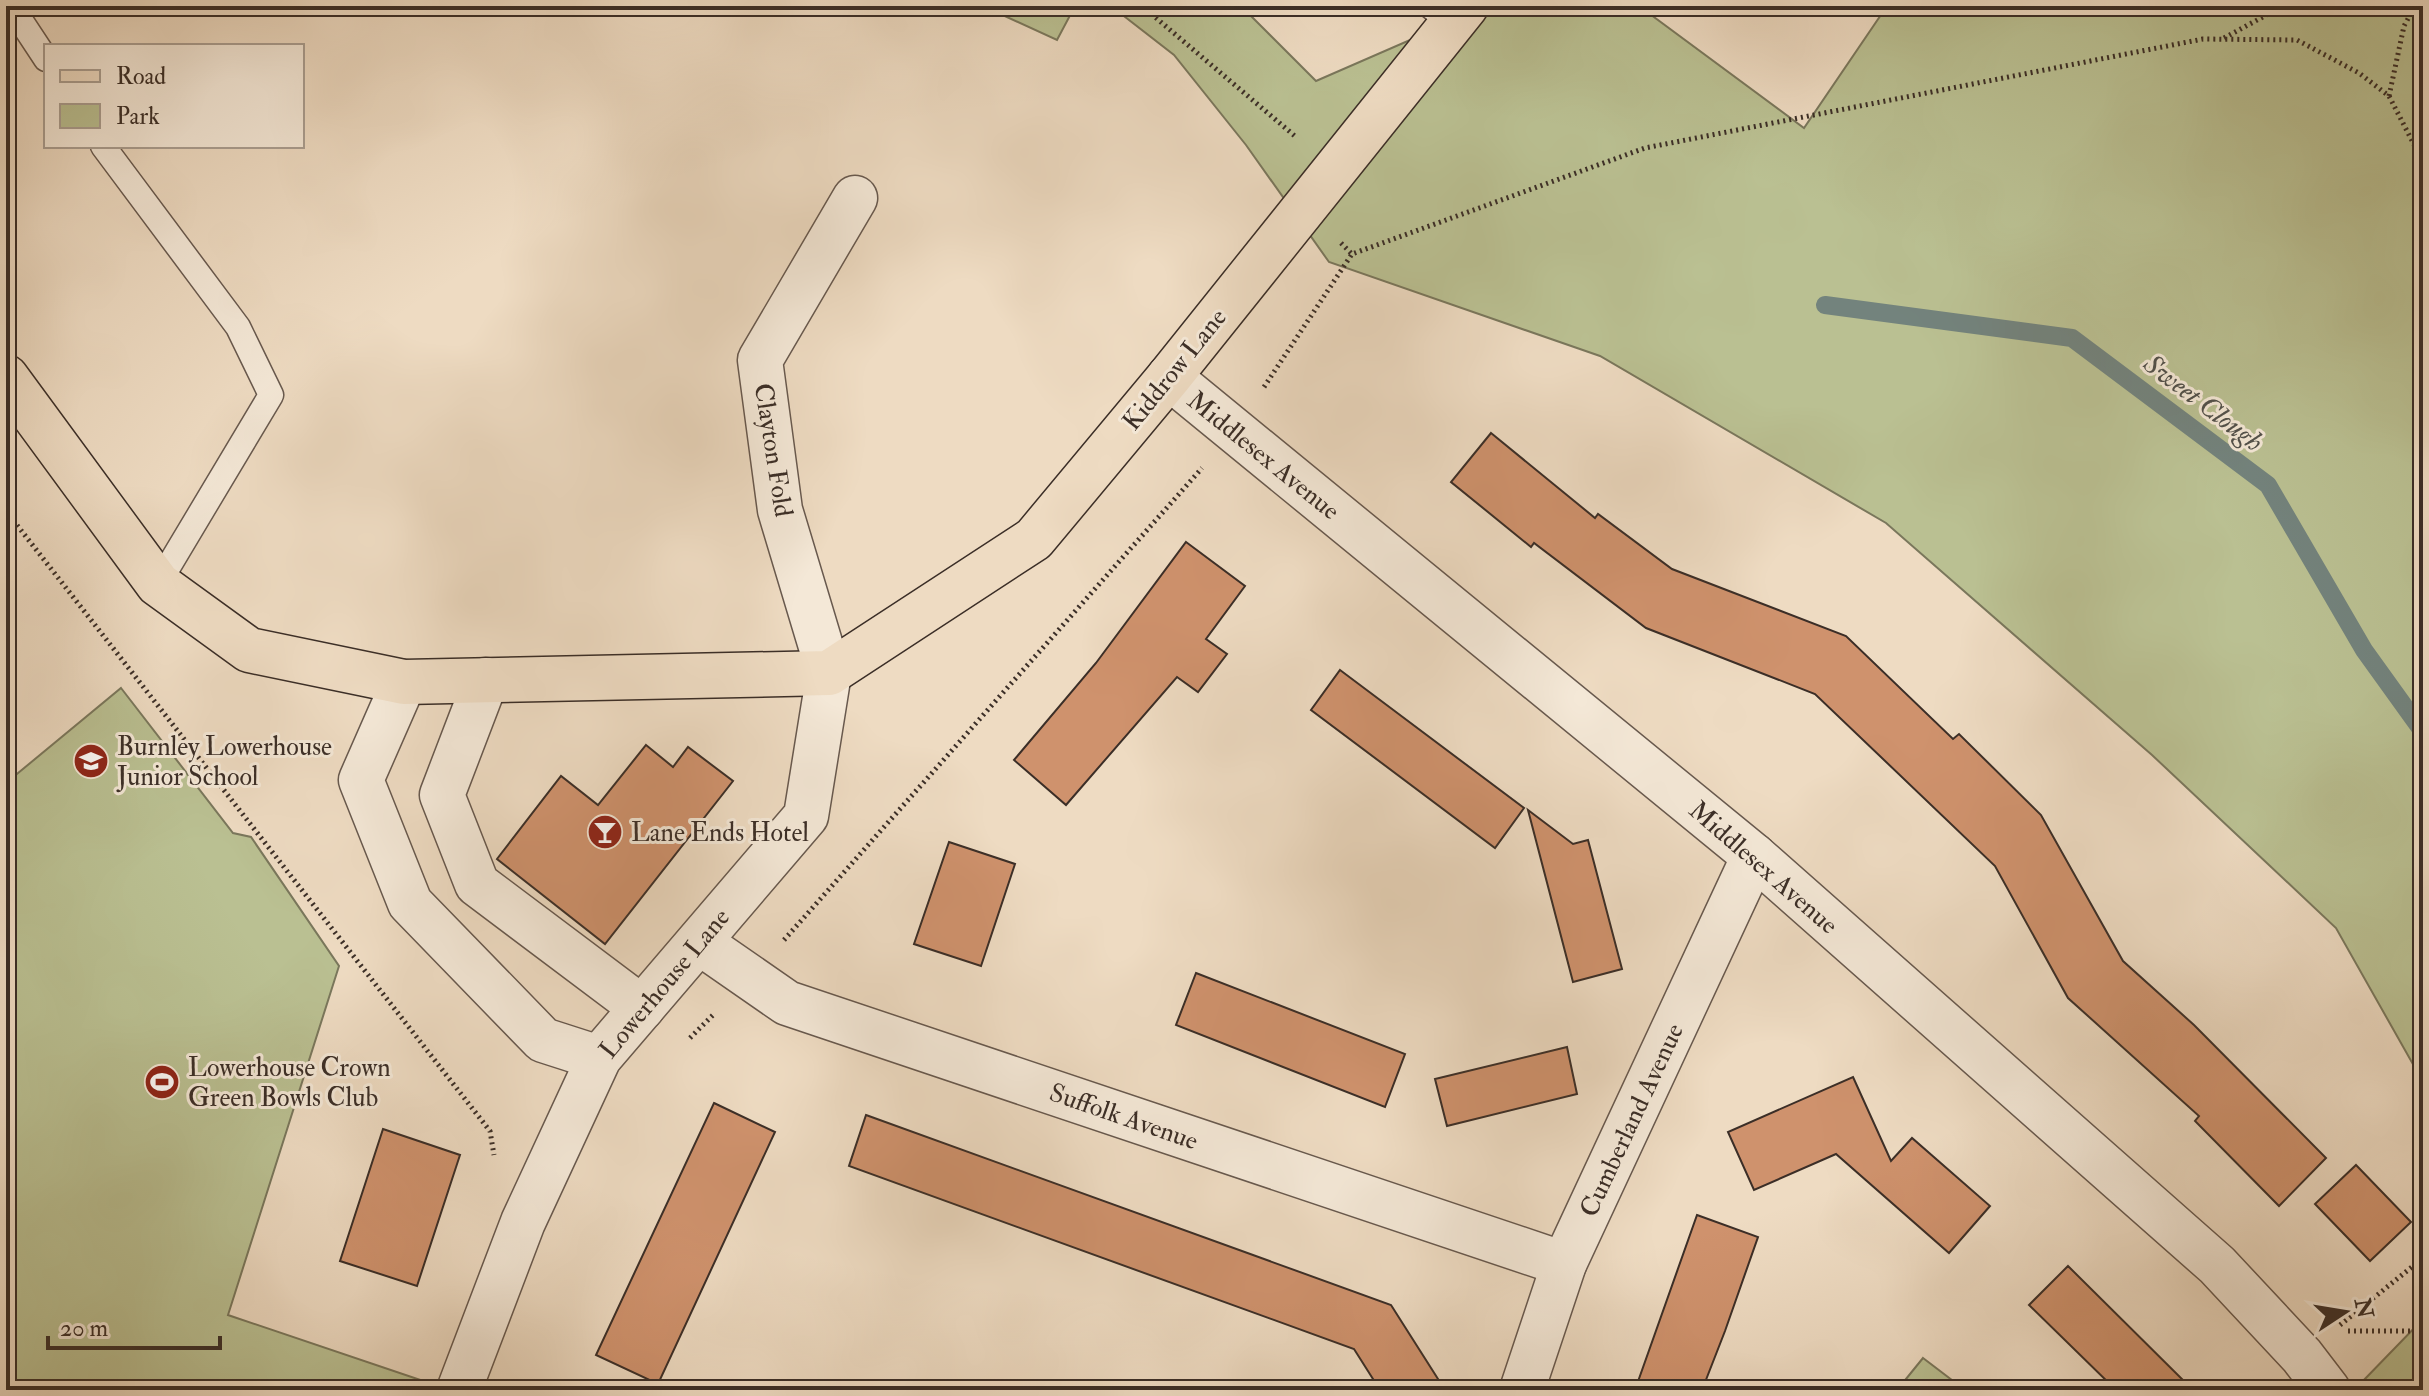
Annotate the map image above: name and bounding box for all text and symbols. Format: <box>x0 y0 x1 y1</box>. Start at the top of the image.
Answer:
legend <box>44 44 304 148</box>
text: Road <box>116 61 166 92</box>
text: Park <box>116 101 160 132</box>
street label: Kiddrow Lane <box>1116 302 1234 437</box>
water label: Sweet Clough <box>2135 346 2270 460</box>
street label: Clayton Fold <box>747 381 799 519</box>
street label: Middlesex Avenue <box>1181 384 1346 527</box>
place label: Burnley Lowerhouse Junior School <box>116 731 332 793</box>
school or university icon: Burnley Lowerhouse Junior School <box>72 742 110 780</box>
street label: Middlesex Avenue <box>1682 794 1845 941</box>
bar icon: Lane Ends Hotel <box>586 813 624 851</box>
place label: Lane Ends Hotel <box>631 817 809 849</box>
street label: Lowerhouse Lane <box>593 902 737 1065</box>
street label: Cumberland Avenue <box>1573 1019 1691 1222</box>
place label: Lowerhouse Crown Green Bowls Club <box>188 1052 391 1114</box>
sports icon: Lowerhouse Crown Green Bowls Club <box>143 1063 181 1101</box>
street label: Suffolk Avenue <box>1045 1077 1202 1157</box>
north arrow <box>2305 1272 2385 1352</box>
text: N <box>2348 1295 2379 1321</box>
scale bar <box>48 1300 220 1350</box>
text: 20 m <box>60 1313 109 1344</box>

